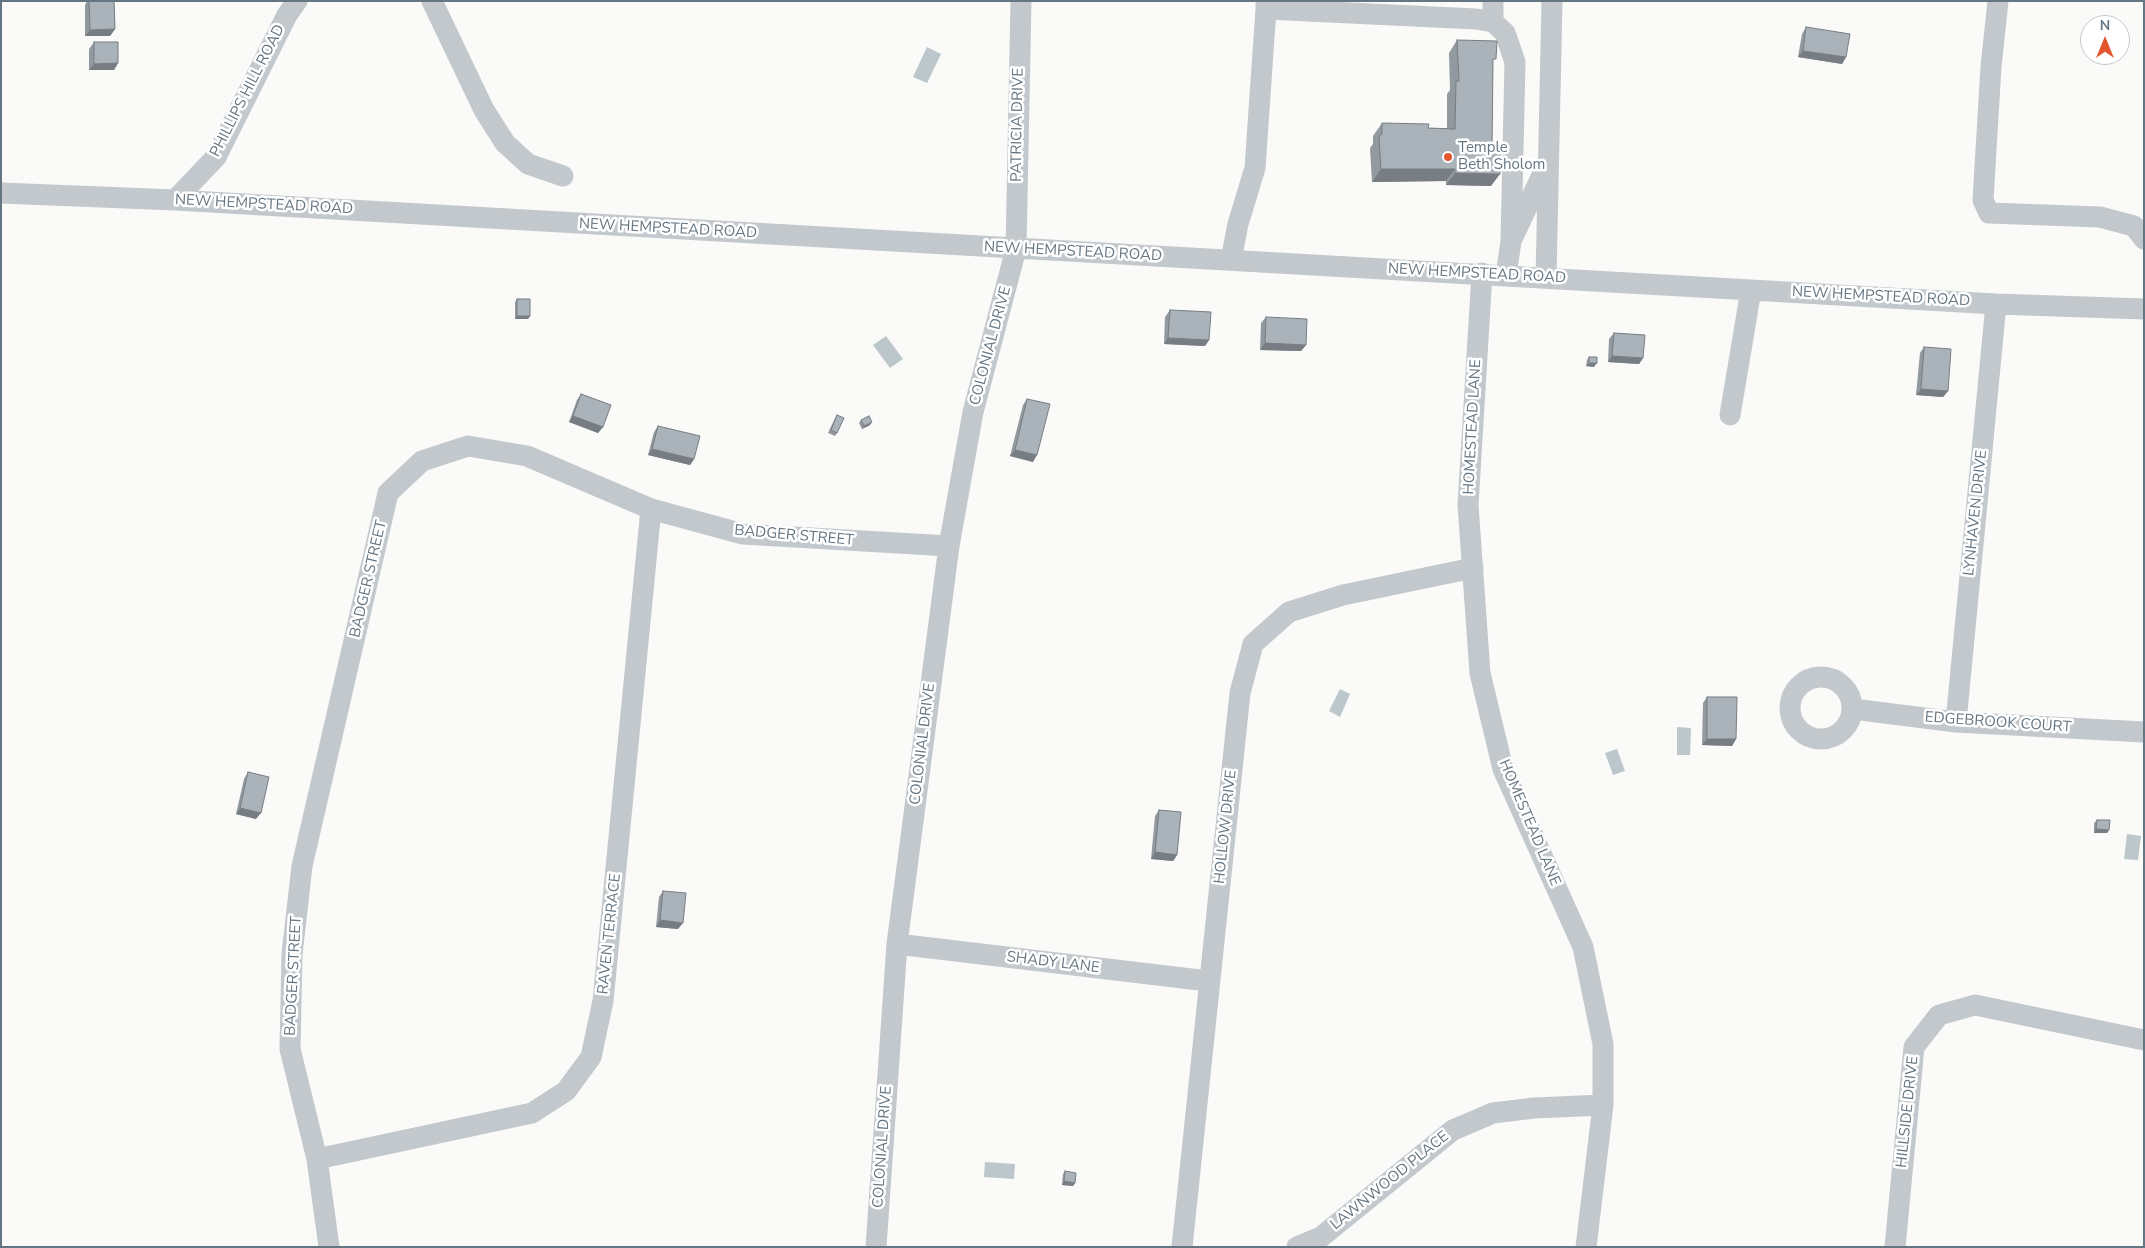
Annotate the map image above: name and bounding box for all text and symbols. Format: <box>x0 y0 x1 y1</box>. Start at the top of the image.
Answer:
north arrow <box>2080 15 2130 65</box>
text: N <box>2100 16 2110 35</box>
street label: PHILLIPS HILL ROAD <box>207 22 289 160</box>
street label: PATRICIA DRIVE <box>1008 68 1028 182</box>
place label: Temple Beth Sholom <box>1458 139 1545 174</box>
marker: Temple Beth Sholom <box>1442 151 1454 163</box>
street label: NEW HEMPSTEAD ROAD <box>174 191 354 219</box>
street label: NEW HEMPSTEAD ROAD <box>578 215 758 243</box>
street label: NEW HEMPSTEAD ROAD <box>983 238 1163 266</box>
street label: NEW HEMPSTEAD ROAD <box>1387 260 1567 288</box>
street label: NEW HEMPSTEAD ROAD <box>1791 283 1971 311</box>
street label: COLONIAL DRIVE <box>966 285 1016 407</box>
street label: HOMESTEAD LANE <box>1460 359 1486 495</box>
street label: LYNHAVEN DRIVE <box>1960 449 1992 577</box>
street label: BADGER STREET <box>347 519 391 639</box>
street label: BADGER STREET <box>733 522 855 550</box>
street label: COLONIAL DRIVE <box>907 682 939 806</box>
street label: EDGEBROOK COURT <box>1924 709 2072 737</box>
street label: HOMESTEAD LANE <box>1494 757 1564 889</box>
street label: HOLLOW DRIVE <box>1211 769 1241 885</box>
street label: RAVEN TERRACE <box>595 873 625 995</box>
street label: BADGER STREET <box>282 916 306 1036</box>
street label: SHADY LANE <box>1006 948 1100 978</box>
street label: HILLSIDE DRIVE <box>1893 1055 1923 1169</box>
street label: COLONIAL DRIVE <box>870 1085 896 1209</box>
street label: LAWNWOOD PLACE <box>1327 1128 1453 1234</box>

